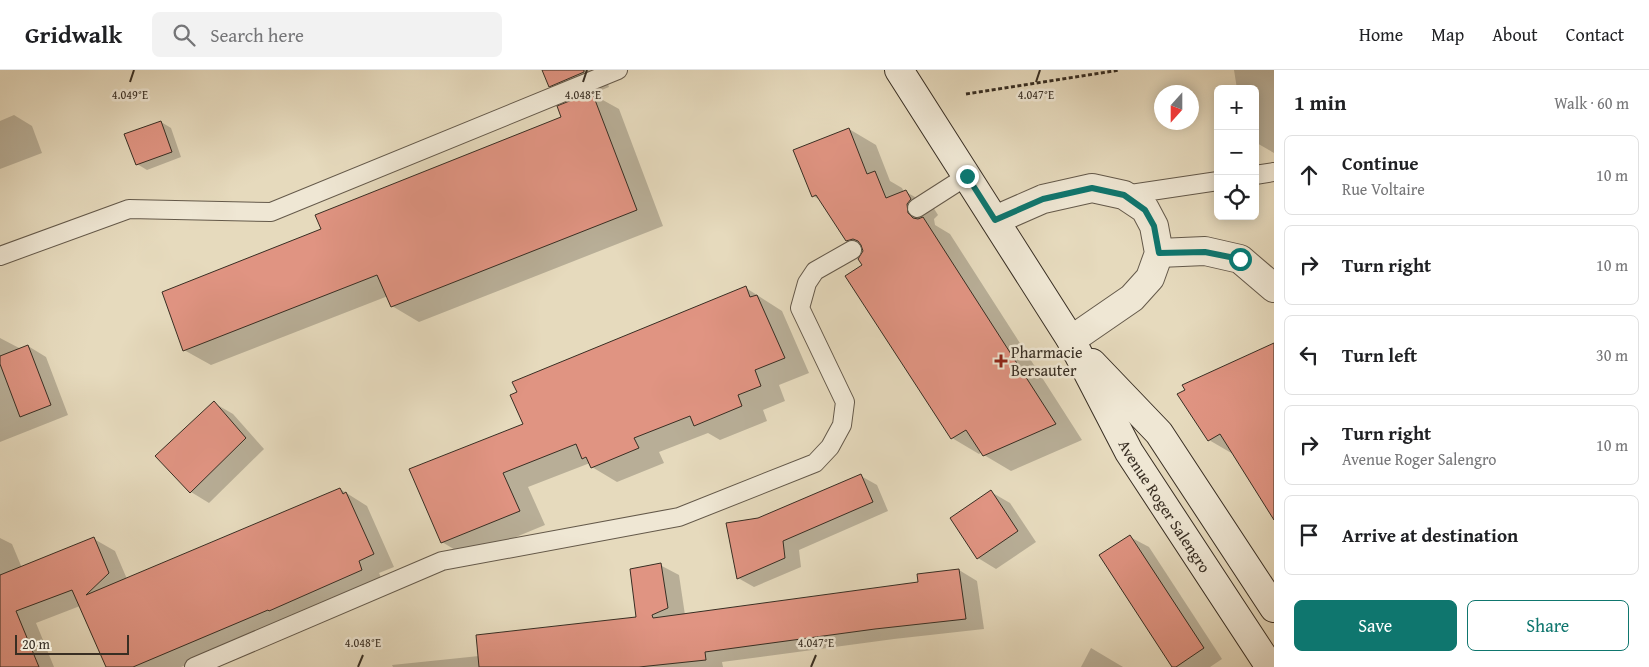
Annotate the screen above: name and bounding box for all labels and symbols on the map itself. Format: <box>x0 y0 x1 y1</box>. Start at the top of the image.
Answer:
north arrow <box>1154 85 1199 130</box>
text: 4.049°E <box>112 86 148 103</box>
text: 4.048°E <box>565 86 601 103</box>
text: 4.047°E <box>1018 86 1054 103</box>
route end <box>956 165 979 188</box>
route start <box>1229 248 1252 271</box>
place label: Pharmacie Bersauter <box>1011 340 1082 382</box>
marker: Pharmacie Bersauter <box>995 355 1007 367</box>
street label: Avenue Roger Salengro <box>1113 435 1217 577</box>
scale bar <box>15 632 129 655</box>
text: 4.048°E <box>345 634 381 651</box>
text: 4.047°E <box>798 634 834 651</box>

